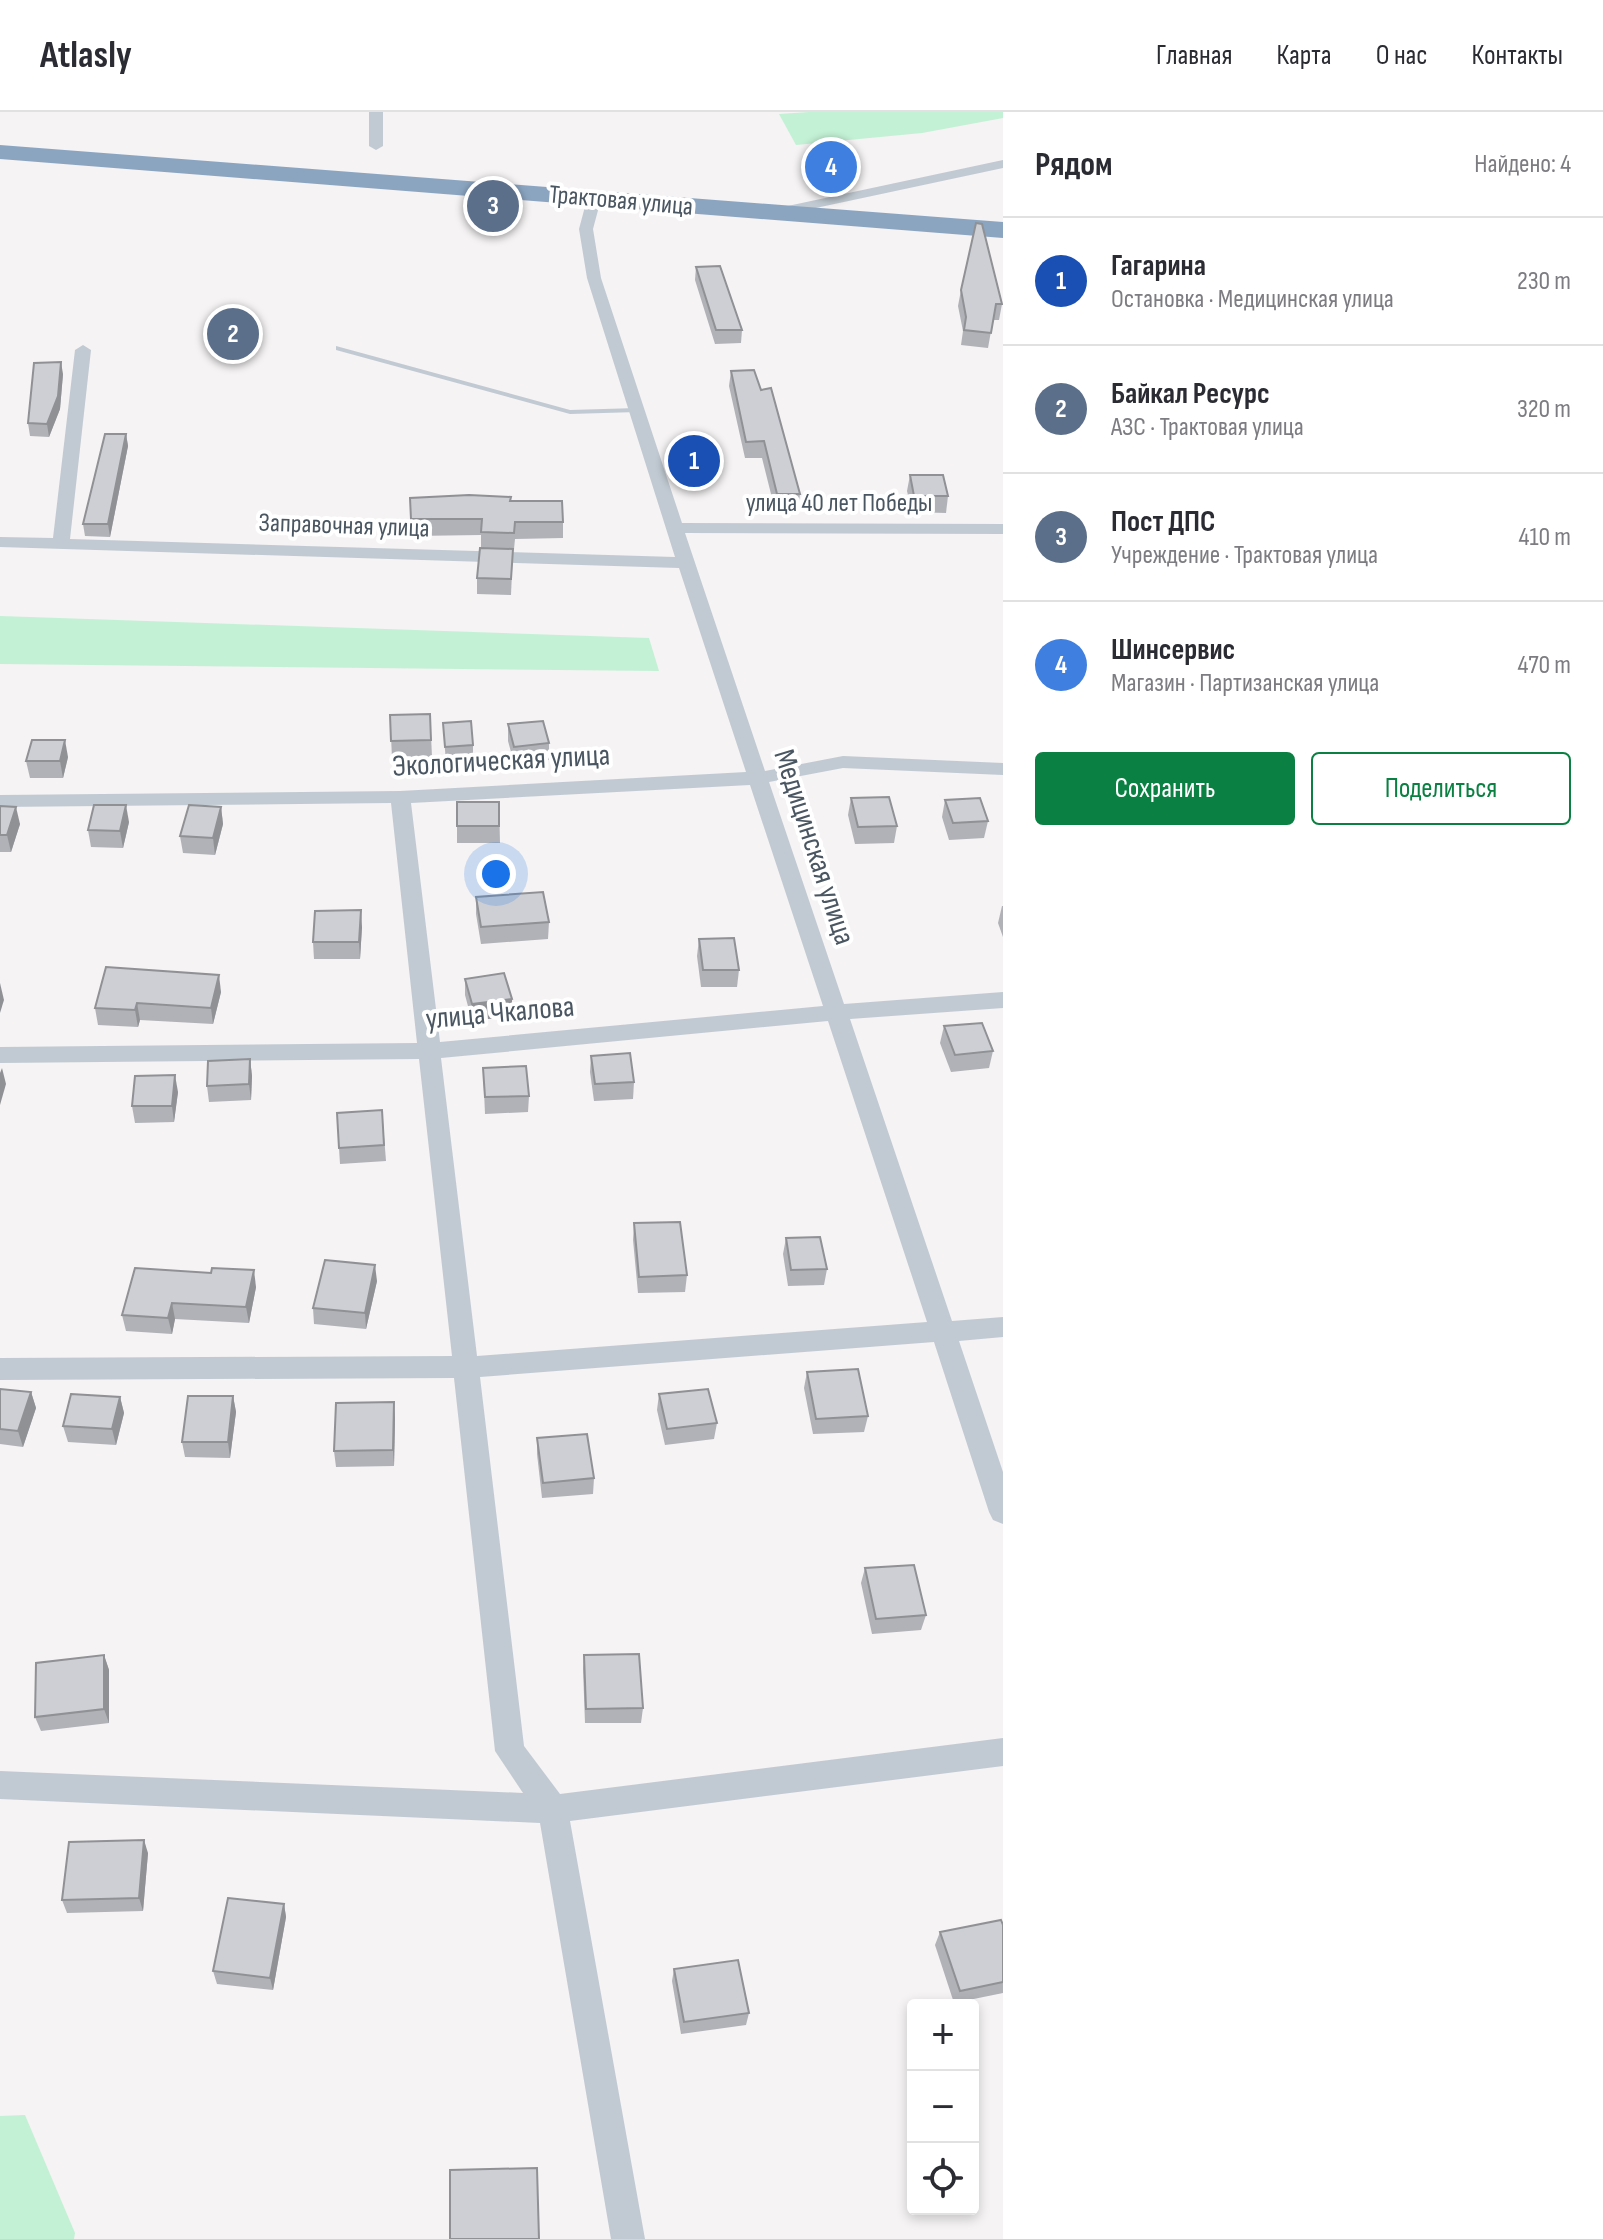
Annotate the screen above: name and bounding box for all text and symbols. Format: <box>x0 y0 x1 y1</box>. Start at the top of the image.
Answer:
text: Atlasly <box>40 33 132 78</box>
text: Главная <box>1156 39 1232 72</box>
text: Карта <box>1276 39 1332 72</box>
text: О нас <box>1376 39 1428 72</box>
text: Контакты <box>1472 39 1563 72</box>
pin: 4 <box>805 137 857 197</box>
text: Рядом <box>1035 144 1113 185</box>
text: Найдено: 4 <box>1474 149 1571 180</box>
pin: 3 <box>467 176 519 236</box>
street label: Трактовая улица <box>548 179 694 223</box>
text: Гагарина <box>1111 248 1206 284</box>
text: 1 <box>1056 266 1066 297</box>
text: 230 m <box>1517 266 1571 297</box>
text: Остановка · Медицинская улица <box>1111 284 1394 315</box>
pin: 2 <box>207 304 259 364</box>
text: Байкал Ресурс <box>1111 376 1270 412</box>
text: 2 <box>1055 394 1067 425</box>
text: 320 m <box>1517 394 1571 425</box>
text: АЗС · Трактовая улица <box>1111 412 1304 443</box>
pin: 1 <box>668 431 720 491</box>
street label: улица 40 лет Победы <box>746 488 932 519</box>
text: Пост ДПС <box>1111 504 1215 540</box>
street label: Заправочная улица <box>258 508 430 544</box>
text: 3 <box>1055 522 1067 553</box>
text: 410 m <box>1519 522 1571 553</box>
text: Учреждение · Трактовая улица <box>1111 540 1378 571</box>
text: Шинсервис <box>1111 632 1235 668</box>
text: 4 <box>1055 650 1067 681</box>
text: 470 m <box>1518 650 1571 681</box>
text: Магазин · Партизанская улица <box>1111 668 1379 699</box>
street label: Экологическая улица <box>391 737 611 785</box>
street label: Медицинская улица <box>765 745 863 949</box>
button: Сохранить <box>1035 752 1295 825</box>
button: Поделиться <box>1311 752 1571 825</box>
your location <box>476 854 516 894</box>
street label: улица Чкалова <box>424 989 576 1037</box>
map controls <box>907 1999 979 2215</box>
button: + <box>907 1999 979 2071</box>
button: − <box>907 2071 979 2143</box>
button: locate <box>907 2143 979 2215</box>

